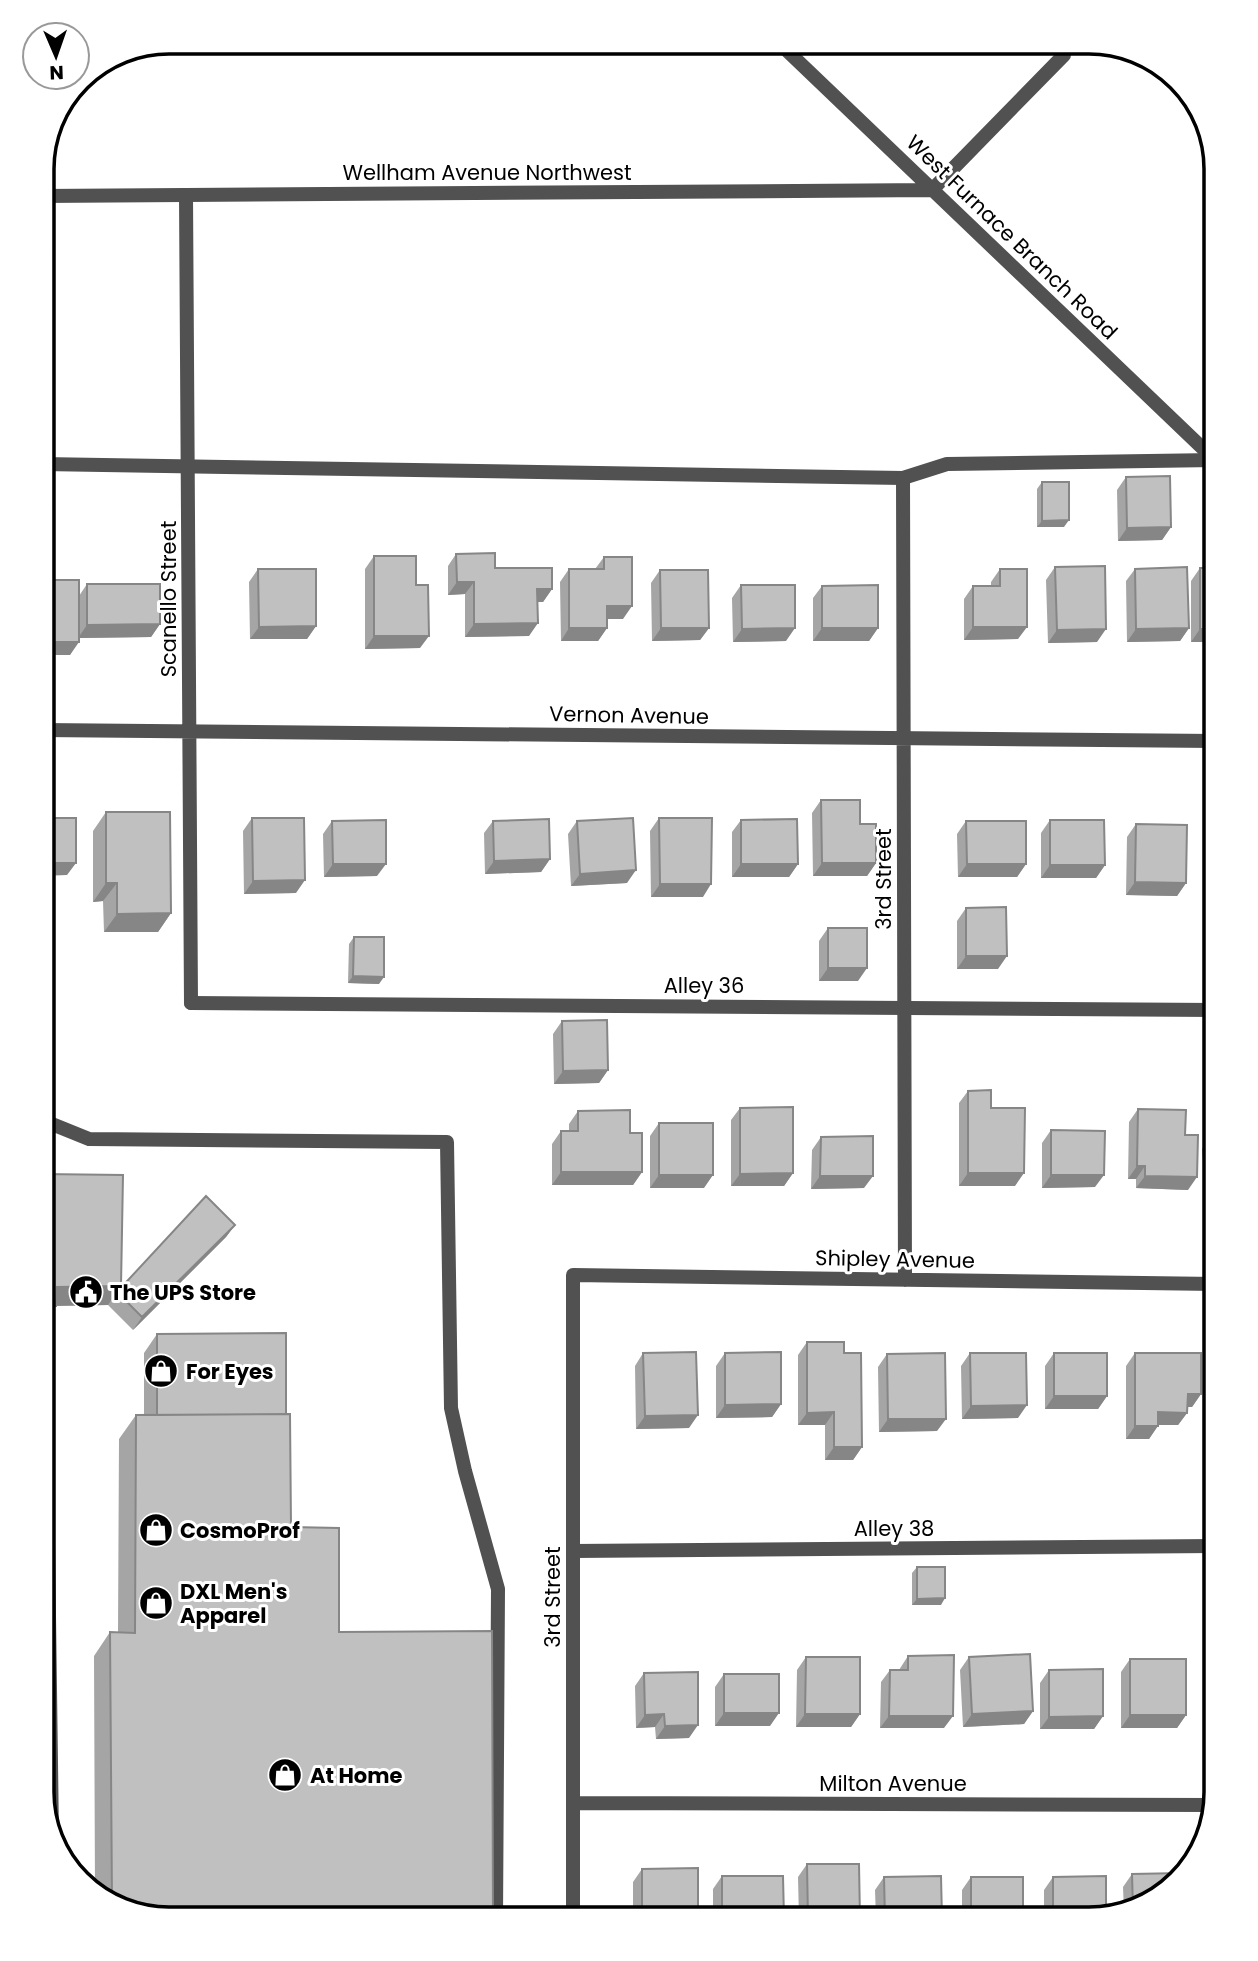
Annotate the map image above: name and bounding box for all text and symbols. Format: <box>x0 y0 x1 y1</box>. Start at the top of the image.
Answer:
north arrow <box>21 21 91 91</box>
text: N <box>49 59 64 86</box>
street label: West Furnace Branch Road <box>900 128 1124 346</box>
street label: Wellham Avenue Northwest <box>342 158 632 187</box>
street label: Scanello Street <box>154 521 183 677</box>
street label: Vernon Avenue <box>549 699 709 731</box>
street label: 3rd Street <box>869 828 898 930</box>
street label: Alley 36 <box>664 971 744 1000</box>
street label: Shipley Avenue <box>815 1243 975 1275</box>
public building icon: The UPS Store <box>67 1273 105 1311</box>
place label: The UPS Store <box>110 1278 256 1307</box>
shop icon: For Eyes <box>142 1352 180 1390</box>
place label: For Eyes <box>186 1357 274 1386</box>
shop icon: CosmoProf <box>137 1511 175 1549</box>
street label: Alley 38 <box>854 1514 934 1543</box>
place label: CosmoProf <box>180 1516 300 1545</box>
street label: 3rd Street <box>538 1546 567 1648</box>
place label: DXL Men's Apparel <box>180 1577 287 1630</box>
shop icon: DXL Men's Apparel <box>137 1584 175 1622</box>
shop icon: At Home <box>266 1756 304 1794</box>
place label: At Home <box>310 1761 402 1790</box>
street label: Milton Avenue <box>819 1769 967 1798</box>

